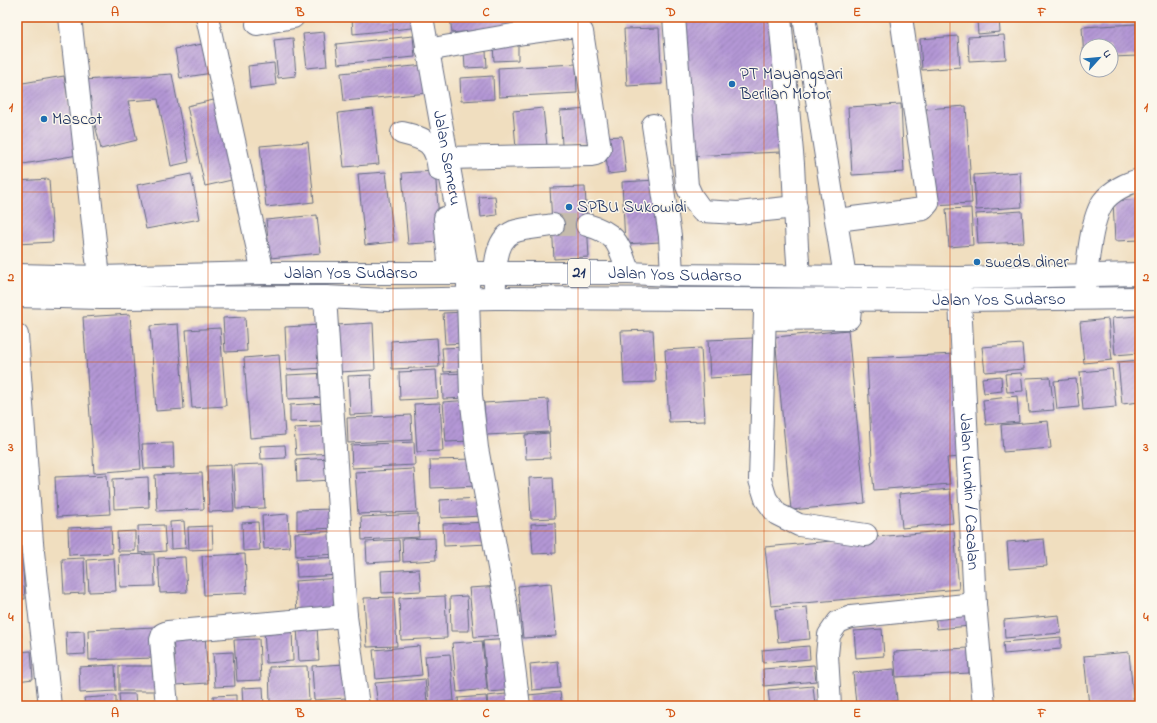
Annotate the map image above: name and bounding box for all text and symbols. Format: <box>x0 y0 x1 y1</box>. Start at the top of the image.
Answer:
text: A <box>111 3 119 22</box>
text: B <box>295 3 305 22</box>
text: C <box>482 3 490 22</box>
text: D <box>665 3 676 22</box>
text: E <box>853 3 861 22</box>
text: F <box>1037 3 1047 22</box>
north arrow <box>1079 38 1119 78</box>
text: U <box>1098 47 1116 61</box>
place label: PT Mayangsari Berlian Motor <box>739 62 843 107</box>
marker: PT Mayangsari Berlian Motor <box>727 79 737 89</box>
text: 1 <box>9 98 14 117</box>
text: 1 <box>1144 98 1149 117</box>
place label: Mascot <box>52 107 103 132</box>
street label: Jalan Semeru <box>426 108 468 207</box>
marker: Mascot <box>39 114 49 124</box>
place label: SPBU Sukowidi <box>577 195 687 220</box>
marker: SPBU Sukowidi <box>564 202 574 212</box>
place label: sweds diner <box>985 250 1069 275</box>
marker: sweds diner <box>972 257 982 267</box>
road number: 21 <box>568 259 590 287</box>
street label: Jalan Yos Sudarso <box>608 260 742 288</box>
street label: Jalan Yos Sudarso <box>284 261 418 286</box>
text: 2 <box>7 268 15 287</box>
text: 2 <box>1142 268 1150 287</box>
street label: Jalan Yos Sudarso <box>932 286 1066 313</box>
street label: Jalan Lundin / Cacalan <box>953 413 986 571</box>
text: 3 <box>7 438 14 457</box>
text: 3 <box>1142 438 1149 457</box>
text: 4 <box>7 608 14 627</box>
text: 4 <box>1142 608 1149 627</box>
text: A <box>111 704 119 723</box>
text: B <box>295 704 305 723</box>
text: C <box>482 704 490 723</box>
text: D <box>665 704 676 723</box>
text: E <box>853 704 861 723</box>
text: F <box>1037 704 1047 723</box>

